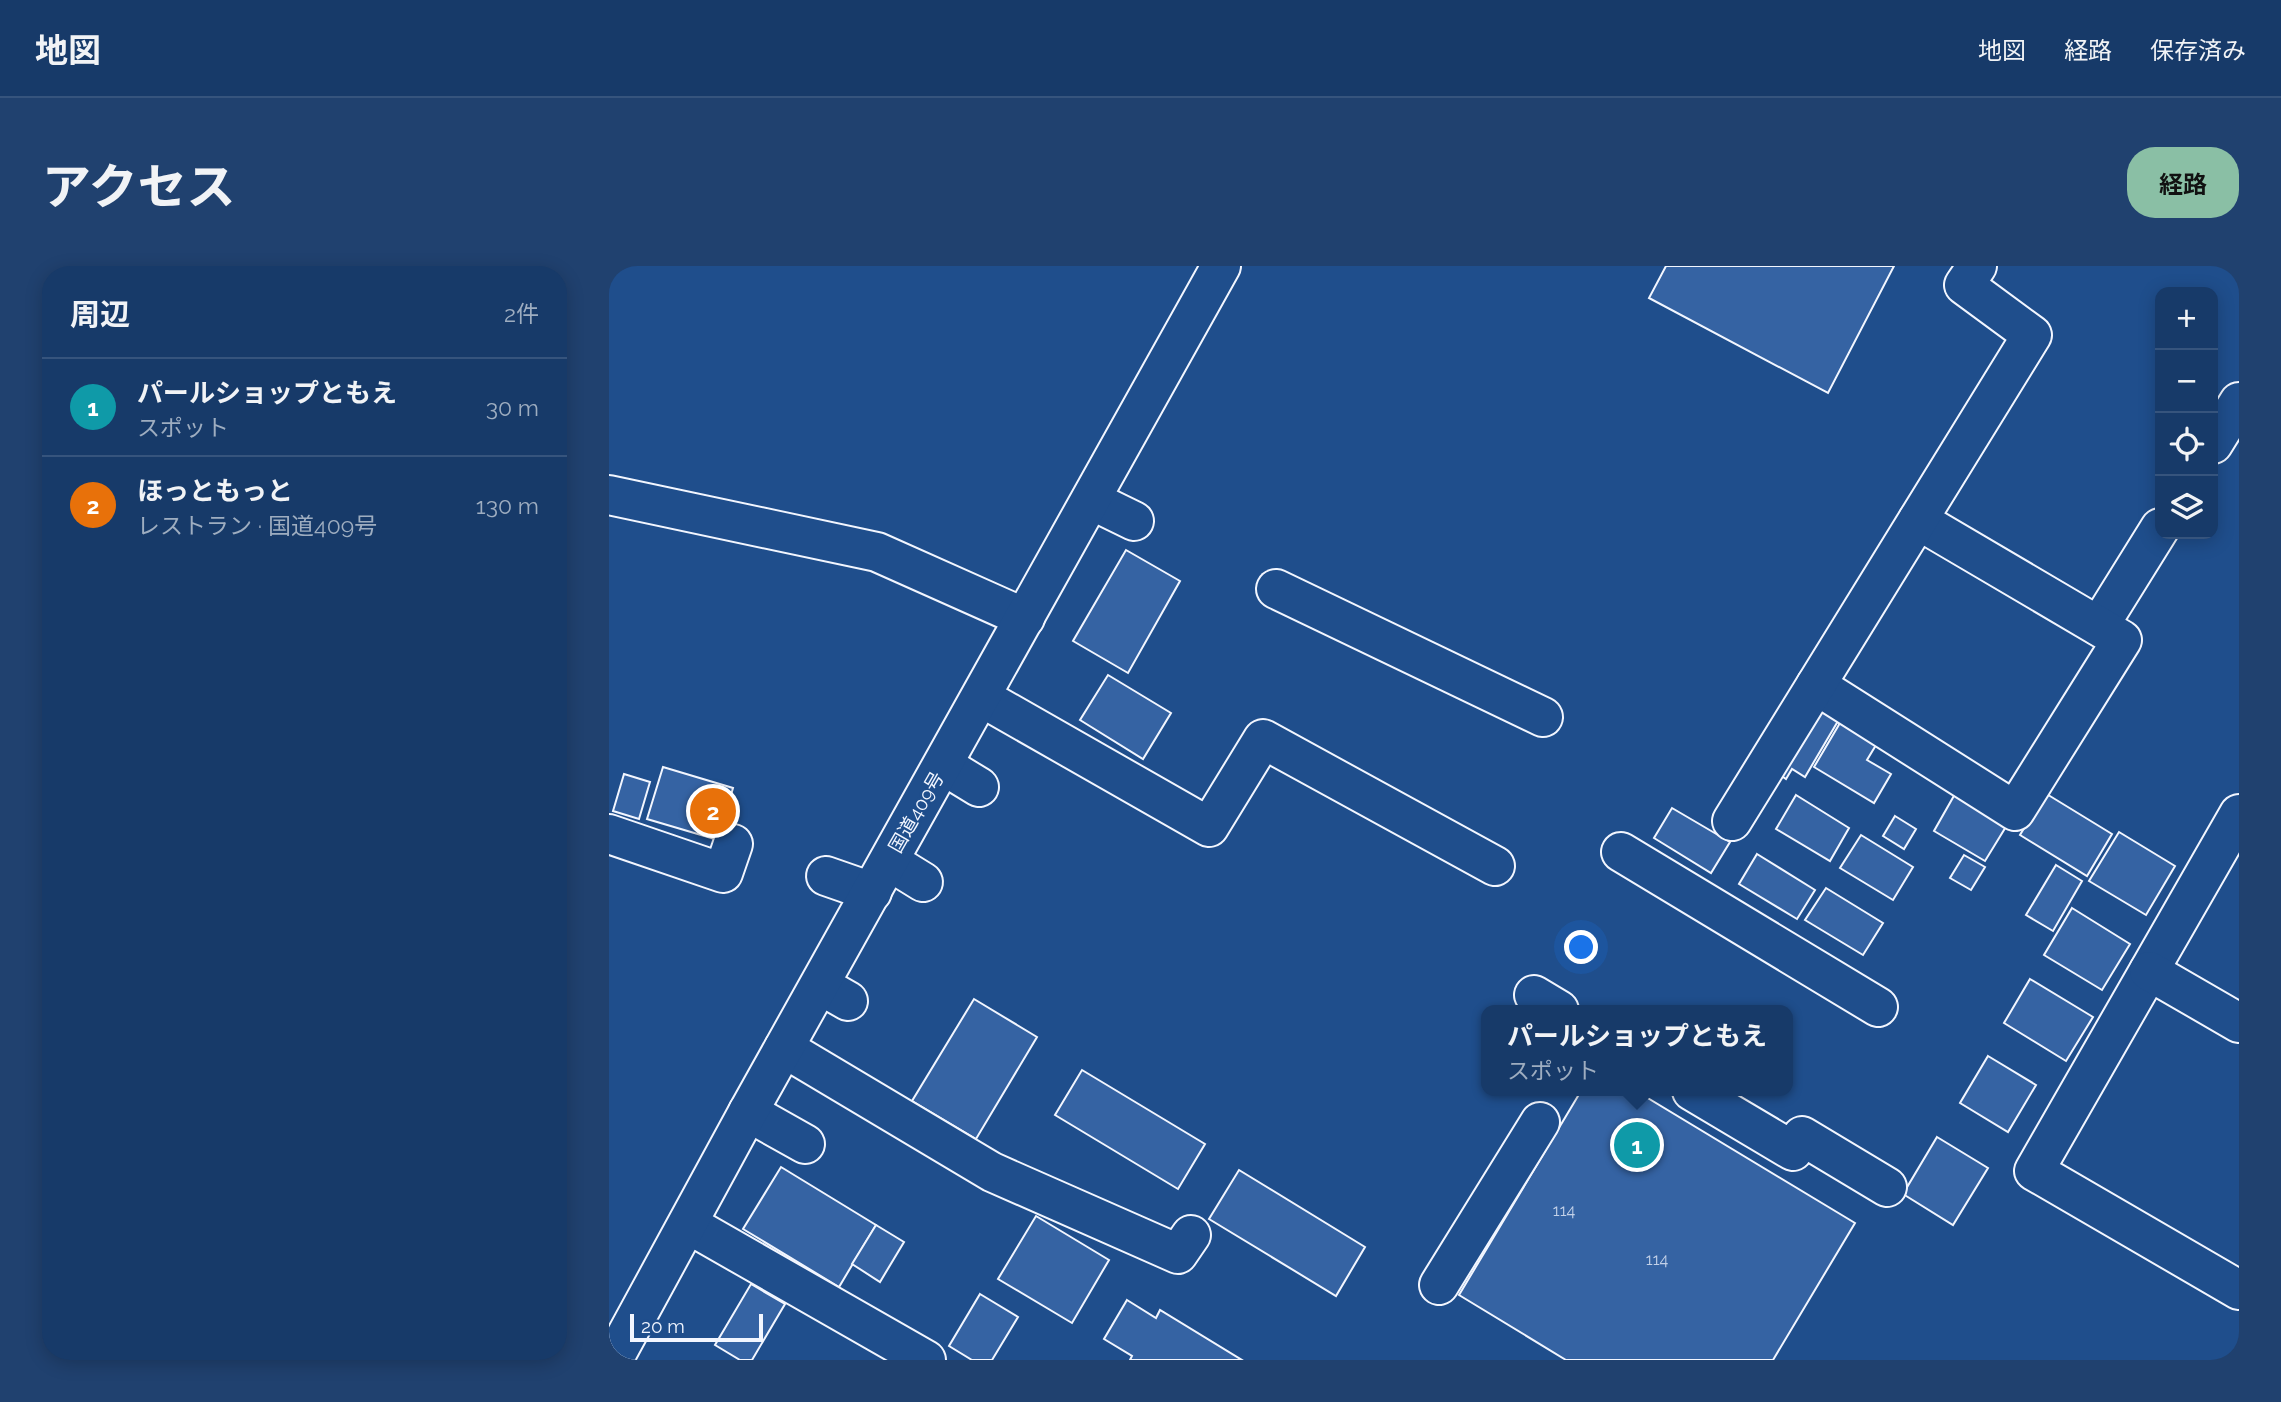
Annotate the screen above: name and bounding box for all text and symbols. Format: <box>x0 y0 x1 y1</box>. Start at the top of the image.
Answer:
text: 地図 <box>35 31 101 70</box>
text: 地図 <box>1978 36 2026 65</box>
text: 経路 <box>2064 36 2112 65</box>
text: 保存済み <box>2150 36 2246 65</box>
button: 経路 <box>2127 147 2239 218</box>
text: アクセス <box>42 158 236 215</box>
map controls <box>2155 287 2218 539</box>
button: + <box>2155 287 2218 350</box>
text: 周辺 <box>70 297 130 332</box>
text: 2件 <box>504 300 539 327</box>
button: − <box>2155 350 2218 413</box>
text: パールショップともえ <box>137 378 397 408</box>
text: 1 <box>87 394 99 421</box>
text: 30 m <box>486 394 539 421</box>
button: locate <box>2155 413 2218 476</box>
text: スポット <box>137 414 229 441</box>
text: ほっともっと <box>137 476 293 506</box>
button: layers <box>2155 476 2218 539</box>
text: 2 <box>87 492 99 519</box>
text: 130 m <box>476 492 539 519</box>
text: レストラン · 国道409号 <box>137 512 377 539</box>
street label: 国道409号 <box>884 767 948 857</box>
pin: 2 <box>690 785 736 837</box>
your location <box>1564 930 1598 964</box>
popup <box>1481 1005 1793 1096</box>
text: パールショップともえ <box>1507 1021 1767 1051</box>
text: スポット <box>1507 1057 1599 1084</box>
pin: 1 <box>1614 1119 1660 1171</box>
house number: 114 <box>1553 1201 1575 1220</box>
house number: 114 <box>1646 1250 1668 1269</box>
scale bar <box>630 1311 763 1343</box>
text: 20 m <box>641 1315 685 1337</box>

